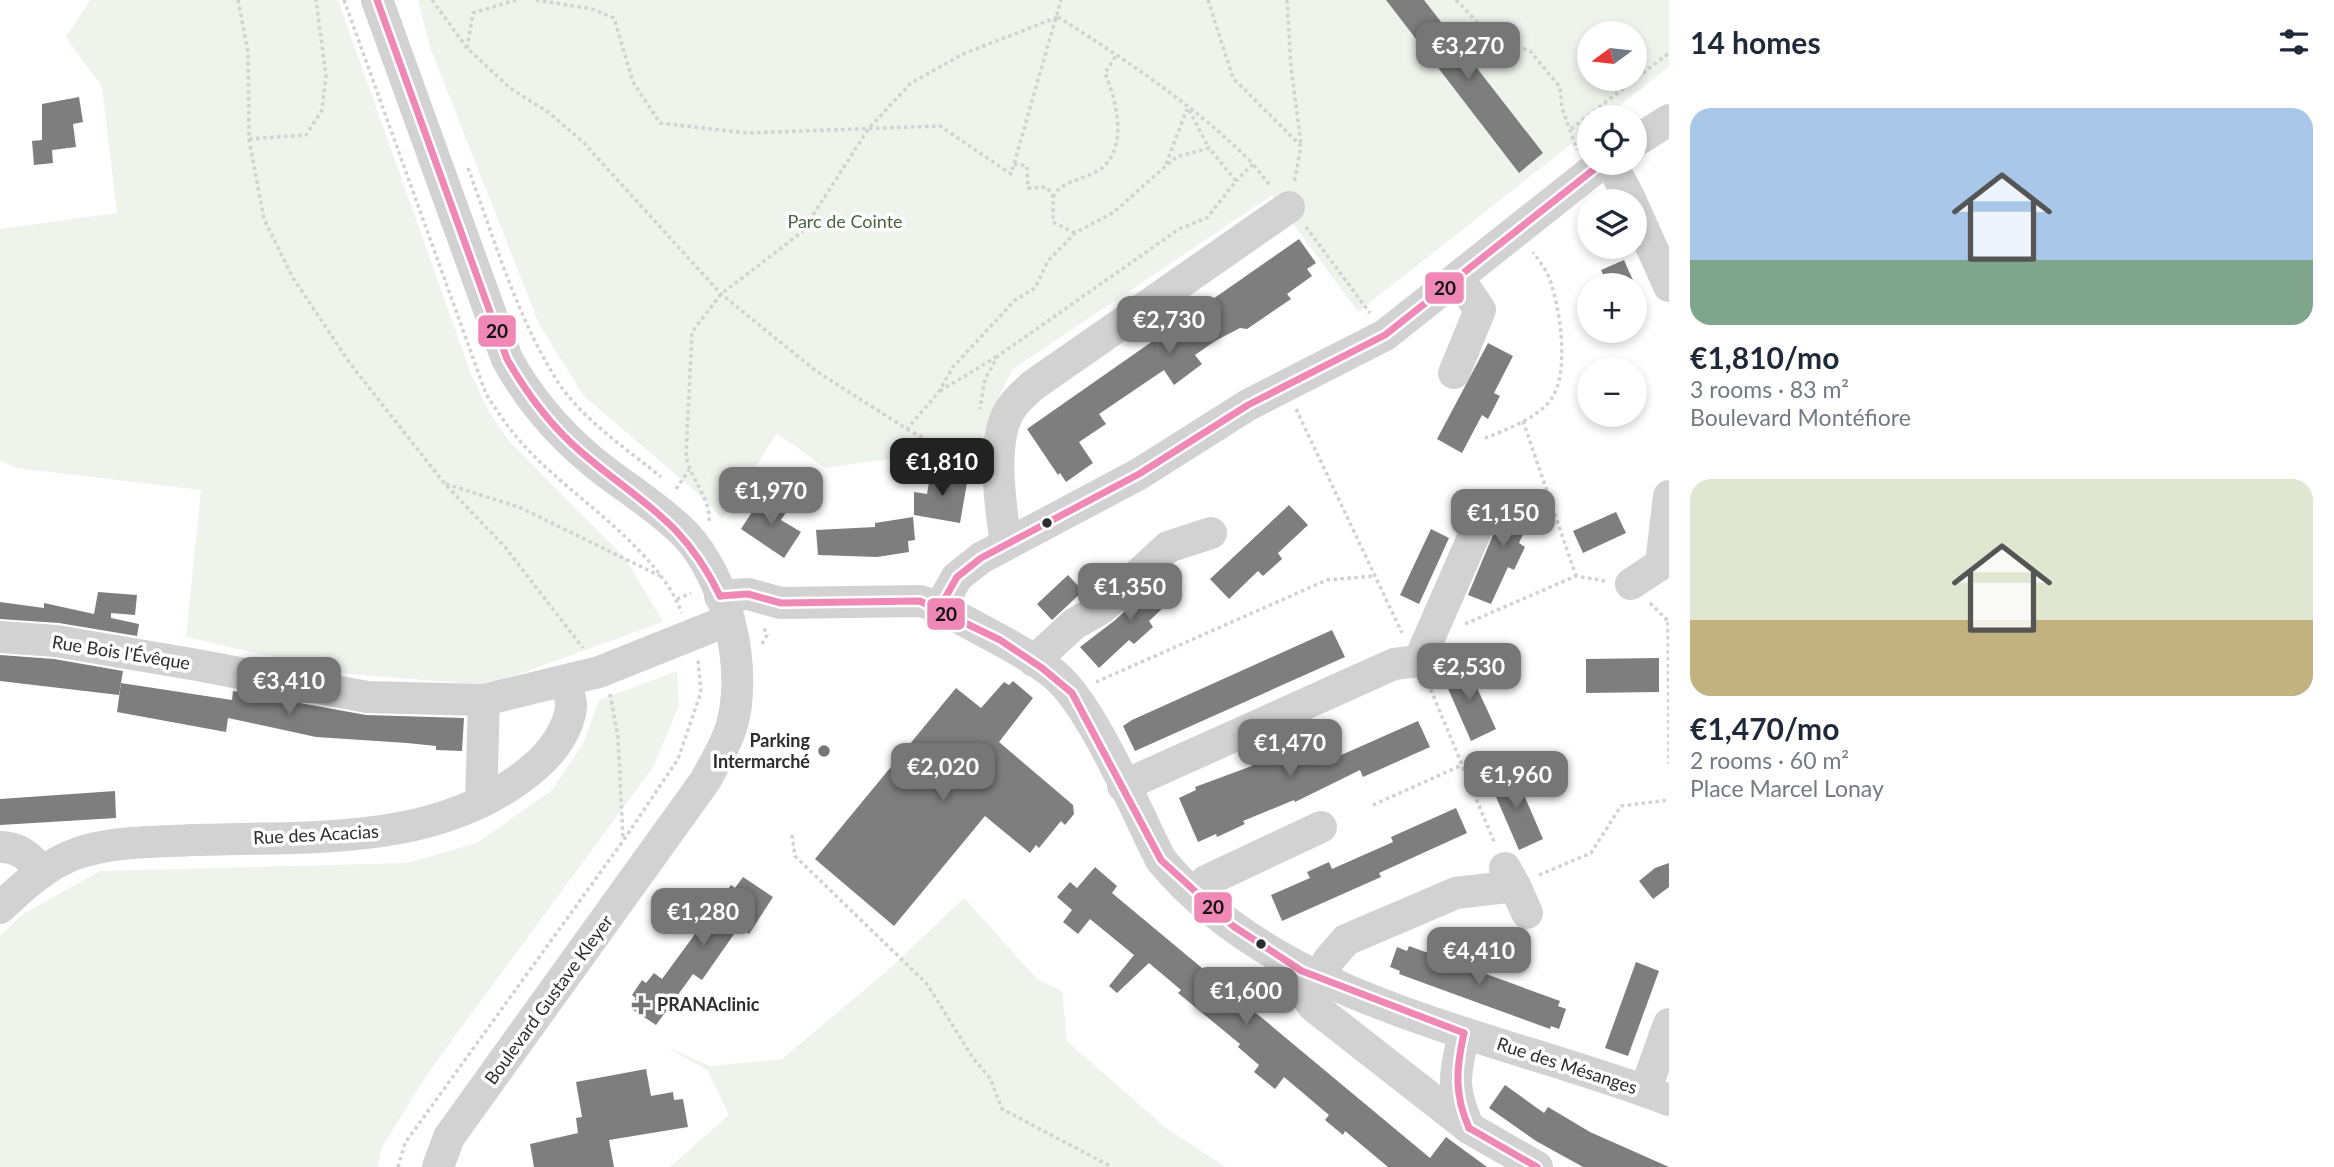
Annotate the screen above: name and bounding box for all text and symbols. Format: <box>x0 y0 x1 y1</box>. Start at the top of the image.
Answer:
north arrow <box>1577 21 1647 91</box>
map controls <box>1577 21 1647 427</box>
pin: €3,270 <box>1411 22 1525 82</box>
icon: filters <box>2275 23 2313 61</box>
text: 14 homes <box>1690 24 1821 60</box>
text: €3,270 <box>1432 31 1504 59</box>
button: locate <box>1577 105 1647 175</box>
icon: home <box>1939 154 2065 280</box>
button: layers <box>1577 189 1647 259</box>
park label: Parc de Cointe <box>787 210 903 232</box>
line badge: 20 <box>1424 271 1465 305</box>
button: + <box>1577 273 1647 343</box>
text: 20 <box>1434 276 1456 299</box>
pin: €2,730 <box>1112 296 1226 356</box>
text: €2,730 <box>1133 305 1205 333</box>
line badge: 20 <box>477 314 517 348</box>
text: 20 <box>486 319 508 342</box>
text: €1,810/mo <box>1690 339 1839 375</box>
button: − <box>1577 357 1647 427</box>
text: 3 rooms · 83 m² <box>1690 375 1849 403</box>
text: Boulevard Montéfiore <box>1690 403 1911 431</box>
pin: €1,810 <box>885 438 999 498</box>
text: €1,810 <box>906 447 978 475</box>
pin: €1,970 <box>714 468 828 527</box>
text: €1,970 <box>735 476 807 504</box>
pin: €1,150 <box>1446 490 1560 549</box>
text: €1,150 <box>1467 498 1539 526</box>
unlabelled marker <box>1040 516 1054 530</box>
icon: home <box>1939 525 2065 651</box>
pin: €1,350 <box>1073 564 1187 623</box>
text: €1,350 <box>1094 572 1166 600</box>
line badge: 20 <box>926 597 966 631</box>
text: 20 <box>935 602 957 625</box>
street label: Rue Bois l'Évêque <box>51 630 192 674</box>
pin: €2,530 <box>1412 644 1526 703</box>
text: €2,530 <box>1433 652 1505 680</box>
pin: €3,410 <box>232 658 346 717</box>
text: €3,410 <box>253 666 325 694</box>
text: €1,470/mo <box>1690 710 1839 746</box>
pin: €1,470 <box>1233 720 1347 779</box>
text: €1,470 <box>1254 728 1326 756</box>
place label: Parking Intermarché <box>713 729 810 772</box>
marker: Parking Intermarché <box>816 743 832 759</box>
pin: €2,020 <box>886 744 1000 803</box>
text: 2 rooms · 60 m² <box>1690 746 1849 774</box>
text: €2,020 <box>907 752 979 780</box>
pin: €1,960 <box>1459 752 1573 811</box>
text: €1,960 <box>1480 760 1552 788</box>
text: Place Marcel Lonay <box>1690 774 1884 802</box>
street label: Rue des Acacias <box>253 820 379 848</box>
pin: €1,280 <box>646 888 760 948</box>
line badge: 20 <box>1193 891 1233 924</box>
text: 20 <box>1202 895 1224 918</box>
text: €1,280 <box>667 897 739 925</box>
street label: Boulevard Gustave Kleyer <box>479 910 617 1088</box>
pin: €4,410 <box>1422 928 1536 987</box>
text: €4,410 <box>1443 936 1515 964</box>
unlabelled marker <box>1254 937 1268 951</box>
pin: €1,600 <box>1189 968 1303 1027</box>
text: €1,600 <box>1210 976 1282 1004</box>
place label: PRANAclinic <box>657 993 760 1015</box>
marker: PRANAclinic <box>631 995 651 1015</box>
street label: Rue des Mésanges <box>1494 1032 1640 1098</box>

